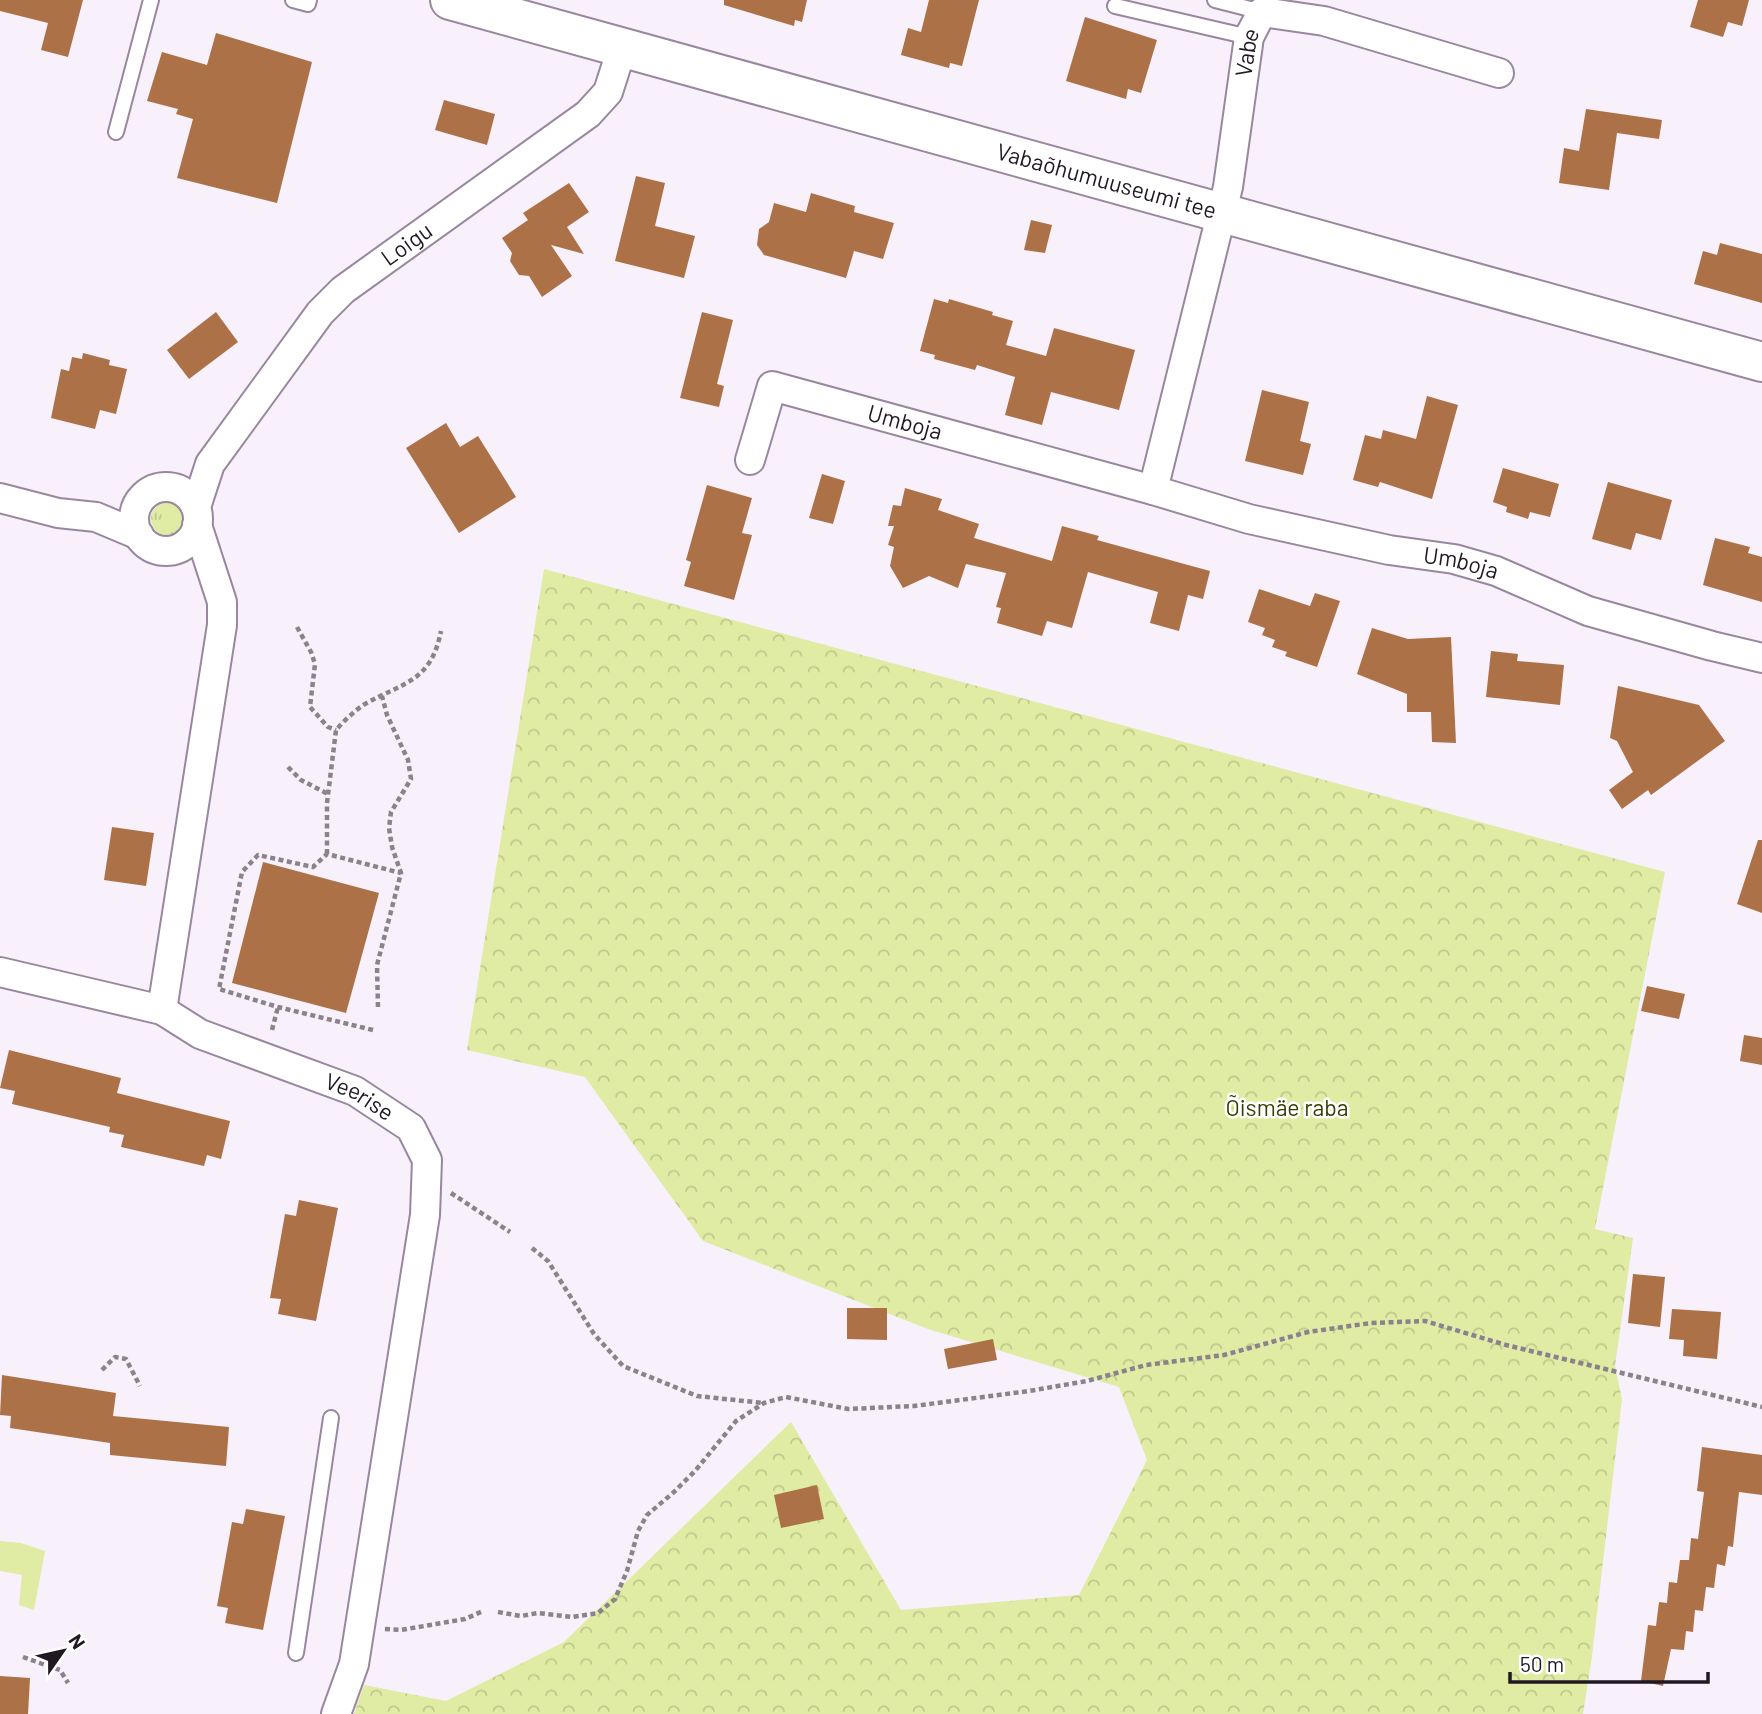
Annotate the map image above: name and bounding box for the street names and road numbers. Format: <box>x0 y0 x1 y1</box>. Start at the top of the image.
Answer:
street label: Vabe <box>1229 22 1265 78</box>
street label: Vabaõhumuuseumi tee <box>994 136 1220 224</box>
street label: Loigu <box>375 216 437 271</box>
street label: Umboja <box>865 398 946 445</box>
street label: Umboja <box>1422 540 1502 584</box>
street label: Veerise <box>321 1066 400 1126</box>

